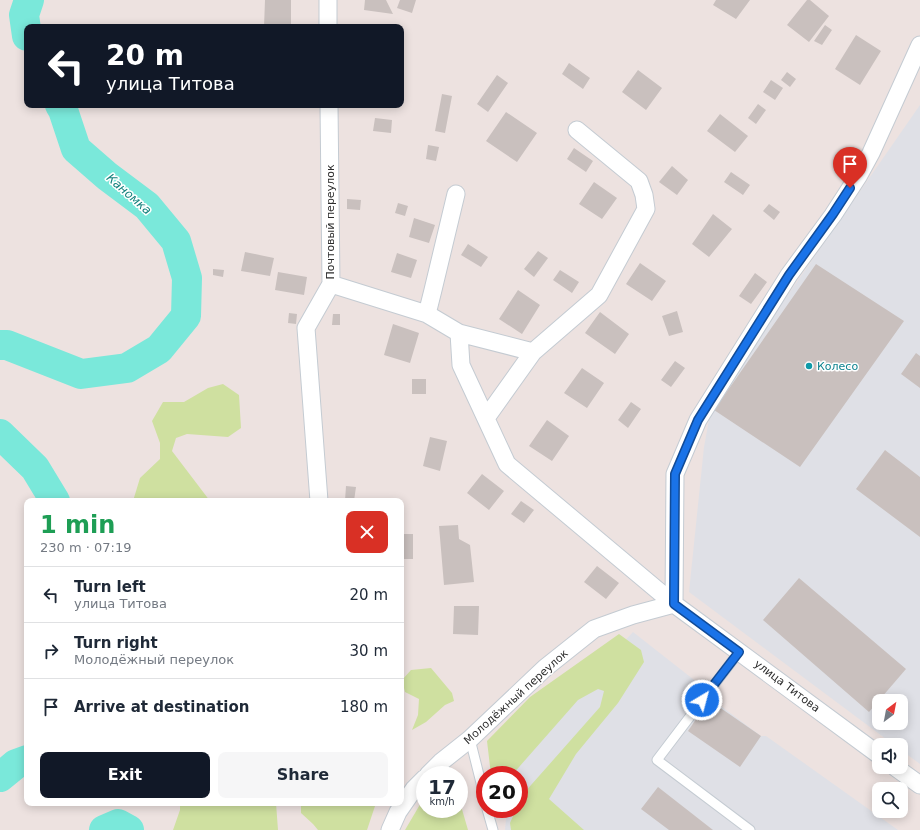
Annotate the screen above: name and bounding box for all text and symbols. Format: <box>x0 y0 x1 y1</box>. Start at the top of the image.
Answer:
text: 20 m <box>106 39 184 72</box>
icon: left <box>40 40 92 92</box>
text: улица Титова <box>106 73 235 94</box>
pin <box>833 147 867 188</box>
icon: arrive <box>839 153 861 175</box>
street label: Почтовый переулок <box>324 164 337 280</box>
water label: Каномка <box>104 171 154 217</box>
place label: Колесо <box>817 360 858 373</box>
marker: Колесо <box>804 361 814 371</box>
text: 1 min <box>40 511 115 539</box>
button: close <box>346 511 388 553</box>
text: 230 m · 07:19 <box>40 540 131 555</box>
text: Turn left <box>74 578 146 596</box>
icon: left <box>40 584 62 606</box>
text: 20 m <box>350 586 388 604</box>
text: улица Титова <box>74 596 167 611</box>
text: Turn right <box>74 634 158 652</box>
icon: right <box>40 640 62 662</box>
text: 30 m <box>350 642 388 660</box>
street label: Молодёжный переулок <box>461 647 571 747</box>
text: Молодёжный переулок <box>74 652 234 667</box>
street label: улица Титова <box>752 657 822 715</box>
position arrow <box>681 679 723 721</box>
north arrow <box>872 694 908 730</box>
map controls <box>872 694 908 818</box>
icon: arrive <box>40 696 62 718</box>
text: Arrive at destination <box>74 698 249 716</box>
text: 180 m <box>340 698 388 716</box>
button: sound <box>872 738 908 774</box>
button: Exit <box>40 752 210 798</box>
button: Share <box>218 752 388 798</box>
speed limit sign: 20 <box>476 766 528 818</box>
text: 17 <box>428 775 456 799</box>
button: search <box>872 782 908 818</box>
text: km/h <box>429 796 455 807</box>

